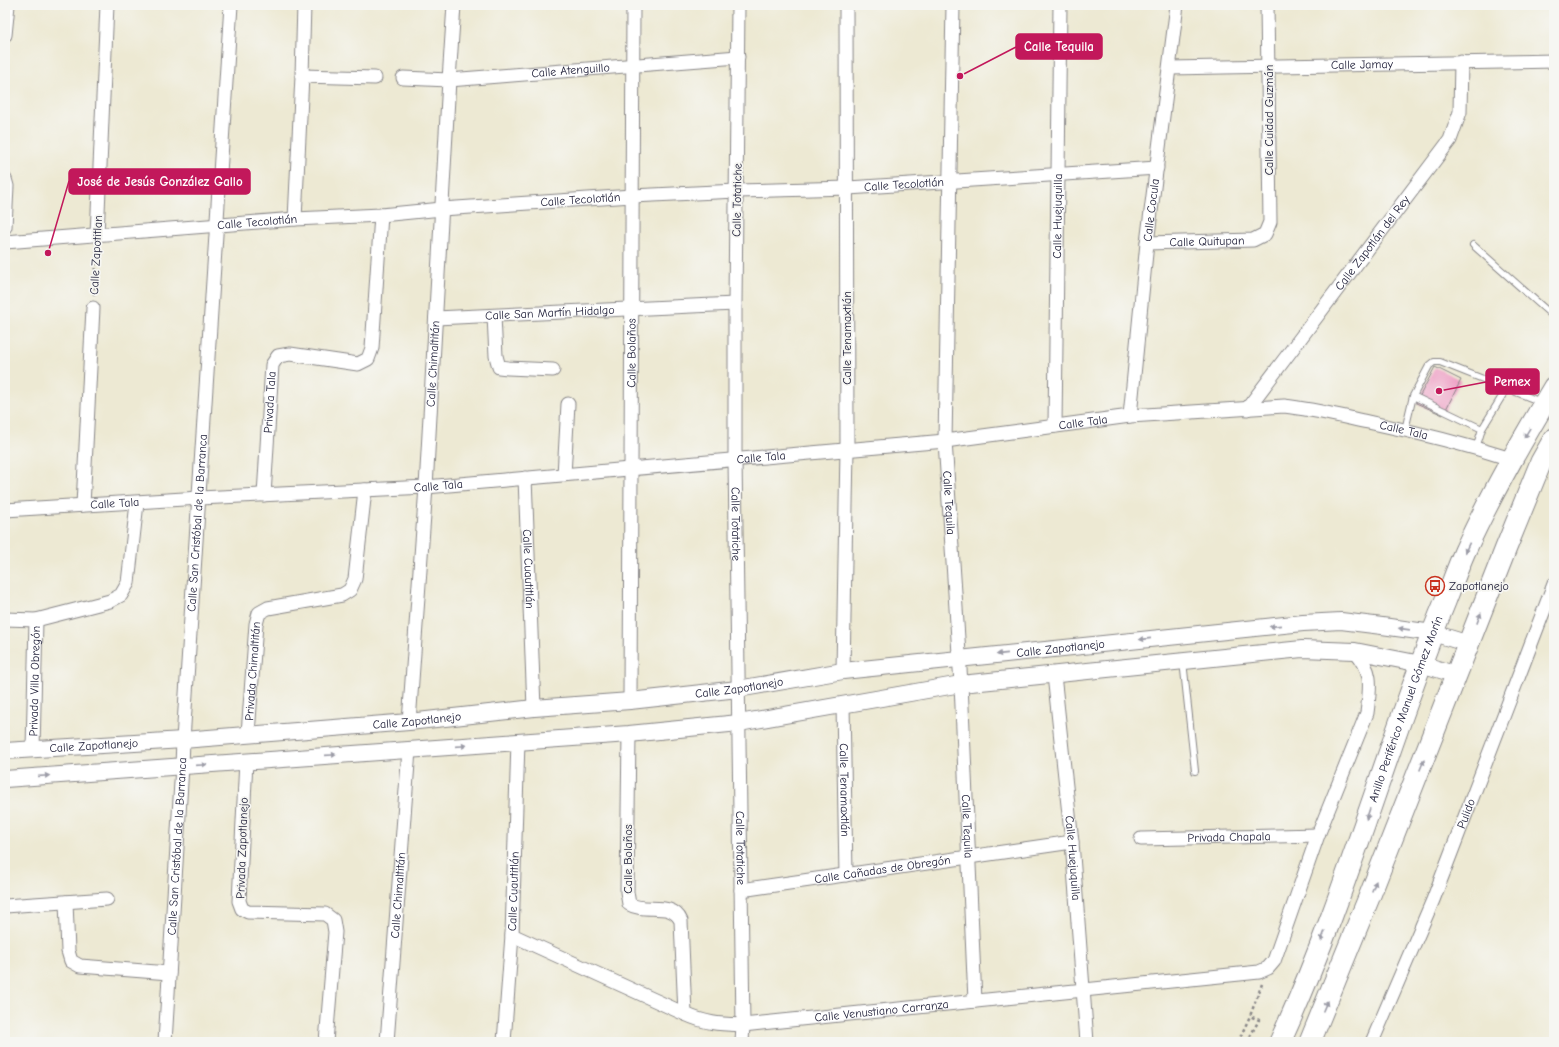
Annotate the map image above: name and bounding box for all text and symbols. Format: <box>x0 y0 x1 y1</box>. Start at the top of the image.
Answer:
callout: Calle Tequila <box>1016 34 1102 59</box>
text: Calle Tequila <box>1024 39 1094 54</box>
street label: Calle Jamay <box>1331 57 1394 72</box>
street label: Calle Atenguillo <box>531 60 610 80</box>
street label: Calle Cuidad Guzmán <box>1262 65 1276 175</box>
street label: Calle Totatiche <box>729 163 745 237</box>
callout: José de Jesús González Gallo <box>69 169 250 194</box>
street label: Calle Huejuquilla <box>1050 173 1065 259</box>
text: José de Jesús González Gallo <box>77 174 243 189</box>
street label: Calle Tecolotlán <box>864 175 944 194</box>
street label: Calle Cocula <box>1140 178 1162 242</box>
street label: Calle Tecolotlán <box>540 190 621 209</box>
street label: Calle Zapotlán del Rey <box>1332 192 1413 293</box>
street label: Calle Tecolotlán <box>217 212 298 232</box>
street label: Calle Zapotitlan <box>87 215 105 295</box>
street label: Calle Quitupan <box>1169 233 1245 249</box>
street label: Calle Tenamaxtlán <box>840 291 854 385</box>
street label: Calle San Martín Hidalgo <box>485 303 615 323</box>
street label: Calle Bolaños <box>624 318 639 388</box>
street label: Calle Chimaltitán <box>424 320 442 407</box>
callout: Pemex <box>1486 369 1539 394</box>
street label: Privada Tala <box>261 371 279 434</box>
text: Pemex <box>1494 374 1531 389</box>
street label: Calle Tala <box>1058 412 1108 433</box>
street label: Calle Tala <box>1378 418 1429 442</box>
one-way arrow <box>1523 427 1530 439</box>
street label: Calle San Cristóbal de la Barranca <box>184 434 210 612</box>
street label: Calle Tala <box>736 448 786 466</box>
street label: Calle Tequila <box>940 470 958 535</box>
street label: Calle Tala <box>413 477 463 495</box>
street label: Calle Totatiche <box>728 487 743 561</box>
street label: Calle Tala <box>90 495 140 512</box>
street label: Calle Cuautitlán <box>520 529 537 609</box>
one-way arrow <box>1464 542 1470 554</box>
bus stop icon: Zapotlanejo <box>1424 575 1446 597</box>
place label: Zapotlanejo <box>1449 579 1509 593</box>
one-way arrow <box>1477 611 1483 623</box>
street label: Anillo Periférico Manuel Gómez Morín <box>1366 614 1446 804</box>
street label: Privada Chimaltitán <box>242 621 263 721</box>
one-way arrow <box>1268 622 1281 629</box>
street label: Privada Villa Obregón <box>26 626 43 736</box>
one-way arrow <box>1398 626 1410 632</box>
one-way arrow <box>1139 636 1151 642</box>
street label: Calle Zapotlanejo <box>1016 637 1105 660</box>
one-way arrow <box>996 651 1008 657</box>
street label: Calle Zapotlanejo <box>694 674 784 701</box>
street label: Calle Zapotlanejo <box>372 709 462 732</box>
street label: Calle Zapotlanejo <box>49 736 139 755</box>
one-way arrow <box>455 742 467 749</box>
street label: Calle Tenamaxtlán <box>837 743 852 837</box>
one-way arrow <box>325 752 337 759</box>
street label: Calle San Cristóbal de la Barranca <box>165 757 189 936</box>
one-way arrow <box>1419 758 1425 770</box>
one-way arrow <box>195 761 208 768</box>
one-way arrow <box>38 773 50 780</box>
street label: Calle Tequila <box>959 794 976 859</box>
street label: Privada Zapotlanejo <box>233 797 251 899</box>
street label: Pulido <box>1454 797 1478 831</box>
one-way arrow <box>1364 808 1370 820</box>
street label: Calle Totatiche <box>733 811 748 885</box>
street label: Calle Huejuquilla <box>1062 815 1083 901</box>
street label: Calle Bolaños <box>621 824 635 894</box>
street label: Privada Chapala <box>1187 829 1271 845</box>
street label: Calle Cuautitlán <box>505 851 522 931</box>
street label: Calle Chimaltitán <box>388 852 408 939</box>
street label: Calle Cañadas de Obregón <box>814 853 952 886</box>
one-way arrow <box>1371 879 1377 891</box>
one-way arrow <box>1320 931 1326 943</box>
street label: Calle Venustiano Carranza <box>814 997 949 1025</box>
one-way arrow <box>1322 1001 1328 1012</box>

